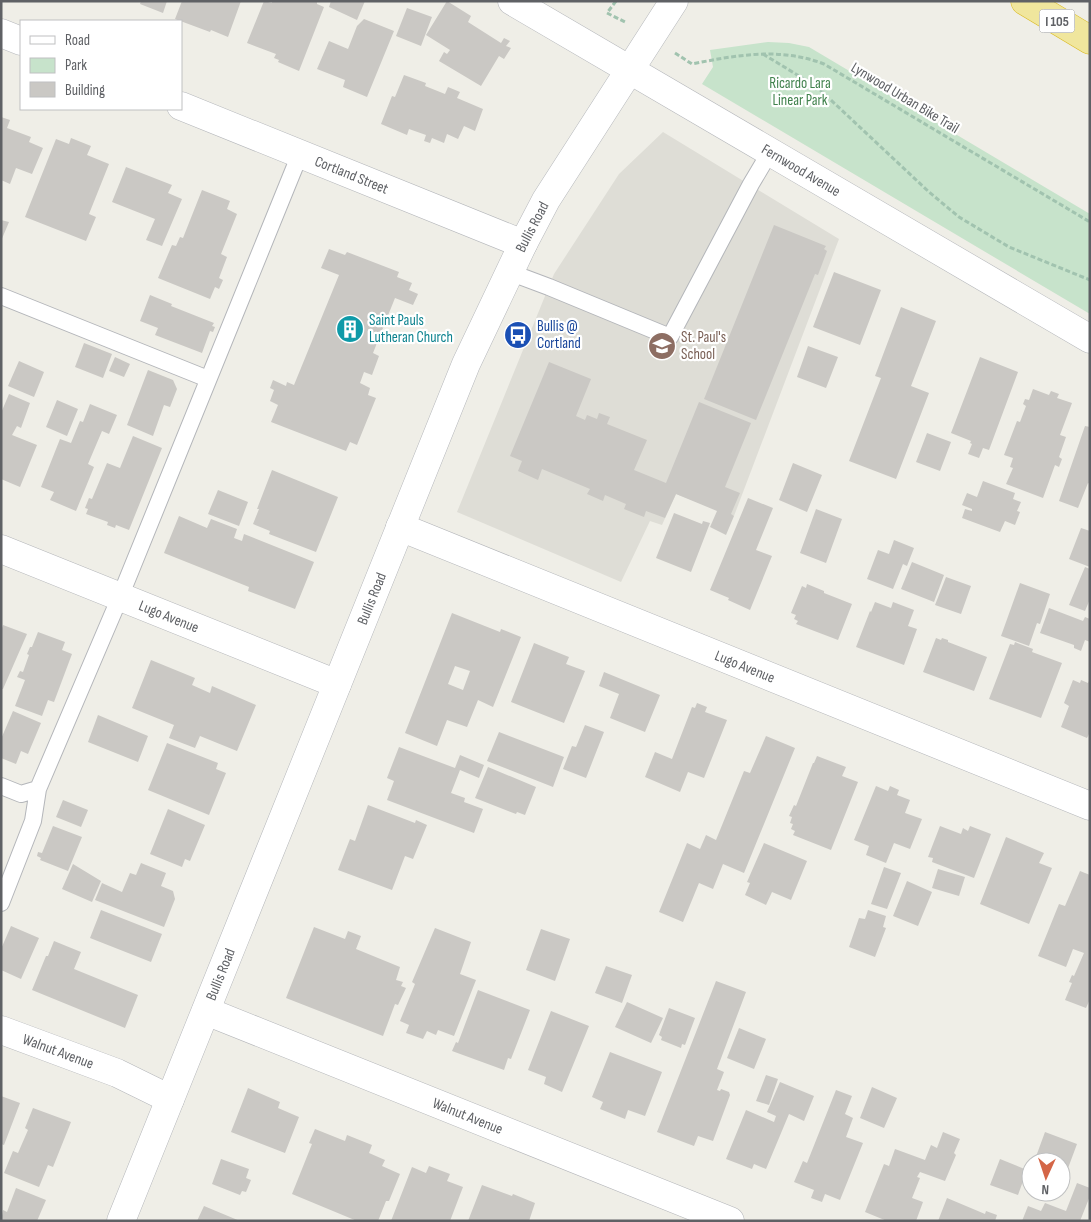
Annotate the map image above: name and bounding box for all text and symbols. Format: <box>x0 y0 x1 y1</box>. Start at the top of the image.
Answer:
road number: I 105 <box>1040 10 1074 32</box>
legend <box>20 20 182 110</box>
text: Road <box>65 31 90 50</box>
text: Park <box>65 56 87 75</box>
street label: Lynwood Urban Bike Trail <box>847 58 963 138</box>
park label: Ricardo Lara Linear Park <box>769 74 831 110</box>
text: Building <box>65 81 105 100</box>
street label: Fernwood Avenue <box>758 140 844 201</box>
street label: Cortland Street <box>312 151 392 198</box>
street label: Bullis Road <box>511 198 553 255</box>
place label: Saint Pauls Lutheran Church <box>369 311 453 347</box>
building icon: Saint Pauls Lutheran Church <box>335 314 365 344</box>
place label: Bullis @ Cortland <box>537 317 581 353</box>
bus stop icon: Bullis @ Cortland <box>503 320 533 350</box>
place label: St. Paul's School <box>681 328 726 364</box>
school or university icon: St. Paul's School <box>647 331 677 361</box>
street label: Bullis Road <box>353 570 391 627</box>
street label: Lugo Avenue <box>136 596 202 637</box>
street label: Lugo Avenue <box>712 646 778 687</box>
street label: Bullis Road <box>201 945 239 1003</box>
street label: Walnut Avenue <box>20 1029 96 1073</box>
street label: Walnut Avenue <box>430 1093 506 1139</box>
north arrow <box>1021 1152 1071 1202</box>
text: N <box>1041 1181 1050 1198</box>

